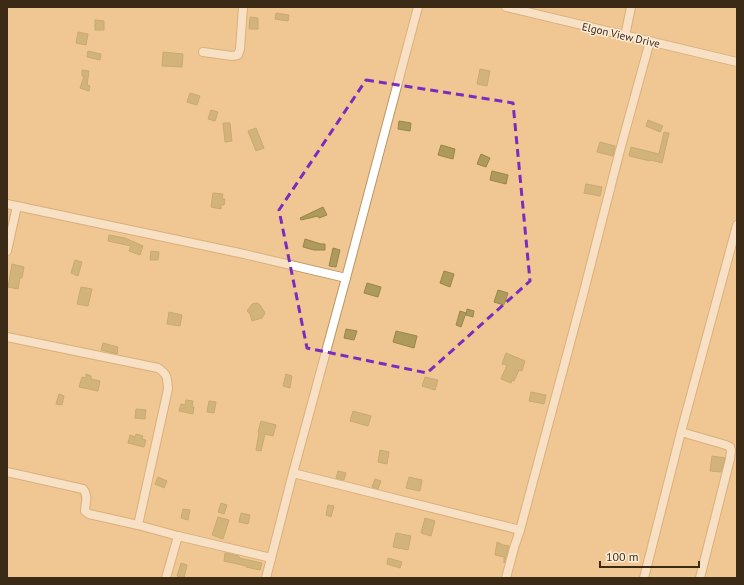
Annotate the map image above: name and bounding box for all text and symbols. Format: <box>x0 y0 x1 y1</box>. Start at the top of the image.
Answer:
street label: Elgon View Drive <box>581 19 662 51</box>
scale bar <box>600 543 699 569</box>
text: 100 m <box>606 549 639 564</box>

